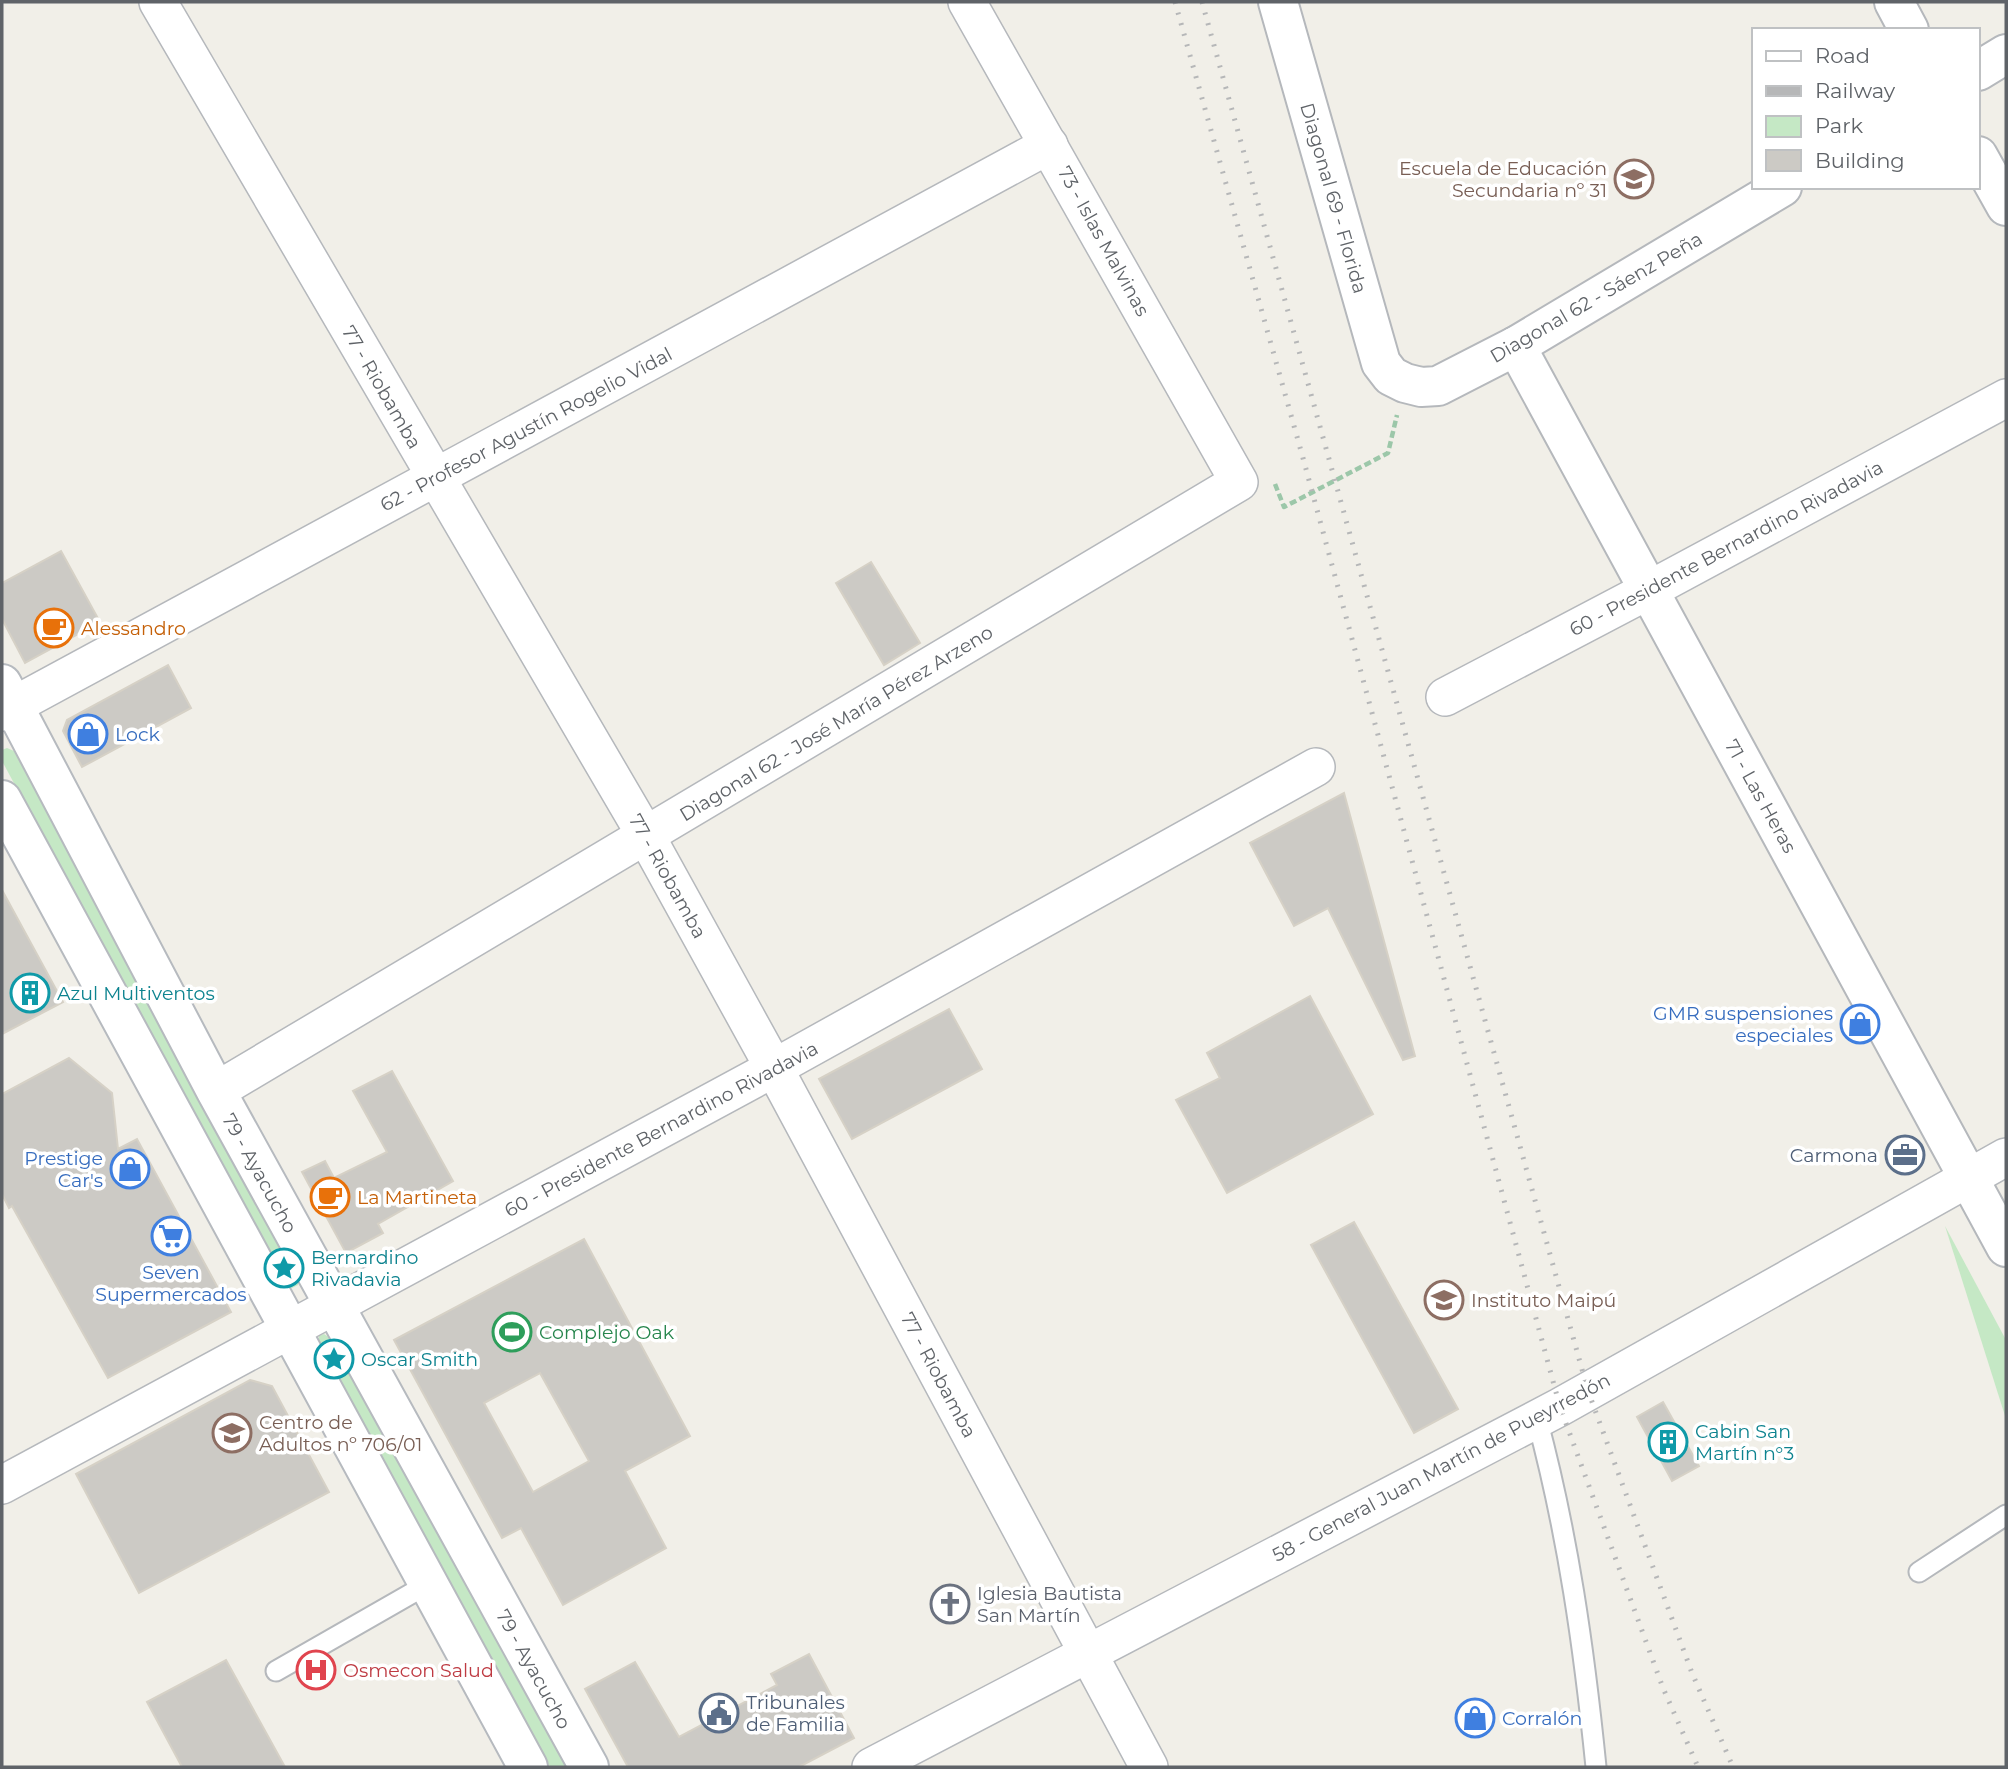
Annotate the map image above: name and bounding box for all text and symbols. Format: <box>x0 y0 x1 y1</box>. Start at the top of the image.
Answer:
legend <box>1752 28 1980 189</box>
text: Road <box>1815 43 1870 68</box>
text: Railway <box>1815 78 1896 103</box>
street label: Diagonal 69 - Florida <box>1295 100 1372 296</box>
text: Park <box>1815 113 1863 138</box>
text: Building <box>1815 148 1905 173</box>
place label: Escuela de Educación Secundaria nº 31 <box>1399 157 1607 202</box>
school or university icon: Escuela de Educación Secundaria nº 31 <box>1613 158 1655 200</box>
street label: 73 - Islas Malvinas <box>1053 162 1154 320</box>
street label: Diagonal 62 - Sáenz Peña <box>1486 227 1707 368</box>
street label: 77 - Riobamba <box>337 321 426 453</box>
street label: 62 - Profesor Agustín Rogelio Vidal <box>376 342 676 516</box>
street label: 60 - Presidente Bernardino Rivadavia <box>1566 456 1887 641</box>
cafe icon: Alessandro <box>33 607 75 649</box>
place label: Alessandro <box>81 617 186 640</box>
street label: Diagonal 62 - José María Pérez Arzeno <box>675 620 997 826</box>
shop icon: Lock <box>67 713 109 755</box>
place label: Lock <box>115 723 161 746</box>
street label: 71 - Las Heras <box>1720 735 1801 857</box>
street label: 77 - Riobamba <box>624 810 711 942</box>
building icon: Azul Multiventos <box>9 972 51 1014</box>
place label: Azul Multiventos <box>57 982 215 1005</box>
place label: GMR suspensiones especiales <box>1653 1002 1833 1047</box>
shop icon: GMR suspensiones especiales <box>1839 1003 1881 1045</box>
street label: 60 - Presidente Bernardino Rivadavia <box>501 1037 822 1222</box>
street label: 79 - Ayacucho <box>217 1109 302 1237</box>
office icon: Carmona <box>1884 1134 1926 1176</box>
place label: Carmona <box>1790 1144 1878 1167</box>
place label: Prestige Car's <box>24 1147 103 1192</box>
shop icon: Prestige Car's <box>109 1148 151 1190</box>
cafe icon: La Martineta <box>309 1176 351 1218</box>
place label: La Martineta <box>357 1186 477 1209</box>
supermarket icon: Seven Supermercados <box>150 1215 192 1257</box>
place label: Bernardino Rivadavia <box>311 1246 419 1291</box>
place icon: Bernardino Rivadavia <box>263 1247 305 1289</box>
place label: Seven Supermercados <box>95 1261 247 1306</box>
school or university icon: Instituto Maipú <box>1423 1279 1465 1321</box>
place label: Instituto Maipú <box>1471 1289 1616 1312</box>
street label: 77 - Riobamba <box>896 1309 981 1442</box>
sports icon: Complejo Oak <box>491 1311 533 1353</box>
place label: Complejo Oak <box>539 1321 675 1344</box>
place icon: Oscar Smith <box>313 1338 355 1380</box>
place label: Oscar Smith <box>361 1348 478 1371</box>
street label: 58 - General Juan Martín de Pueyrredón <box>1268 1368 1614 1567</box>
place label: Centro de Adultos nº 706/01 <box>259 1411 422 1456</box>
school or university icon: Centro de Adultos nº 706/01 <box>211 1412 253 1454</box>
place label: Cabin San Martín n°3 <box>1695 1420 1794 1465</box>
building icon: Cabin San Martín n°3 <box>1647 1421 1689 1463</box>
place label: Iglesia Bautista San Martín <box>977 1582 1122 1627</box>
church icon: Iglesia Bautista San Martín <box>929 1583 971 1625</box>
street label: 79 - Ayacucho <box>491 1605 576 1733</box>
hospital icon: Osmecon Salud <box>295 1649 337 1691</box>
place label: Osmecon Salud <box>343 1659 494 1682</box>
place label: Tribunales de Familia <box>746 1691 845 1736</box>
public building icon: Tribunales de Familia <box>698 1692 740 1734</box>
shop icon: Corralón <box>1454 1697 1496 1739</box>
place label: Corralón <box>1502 1707 1582 1730</box>

